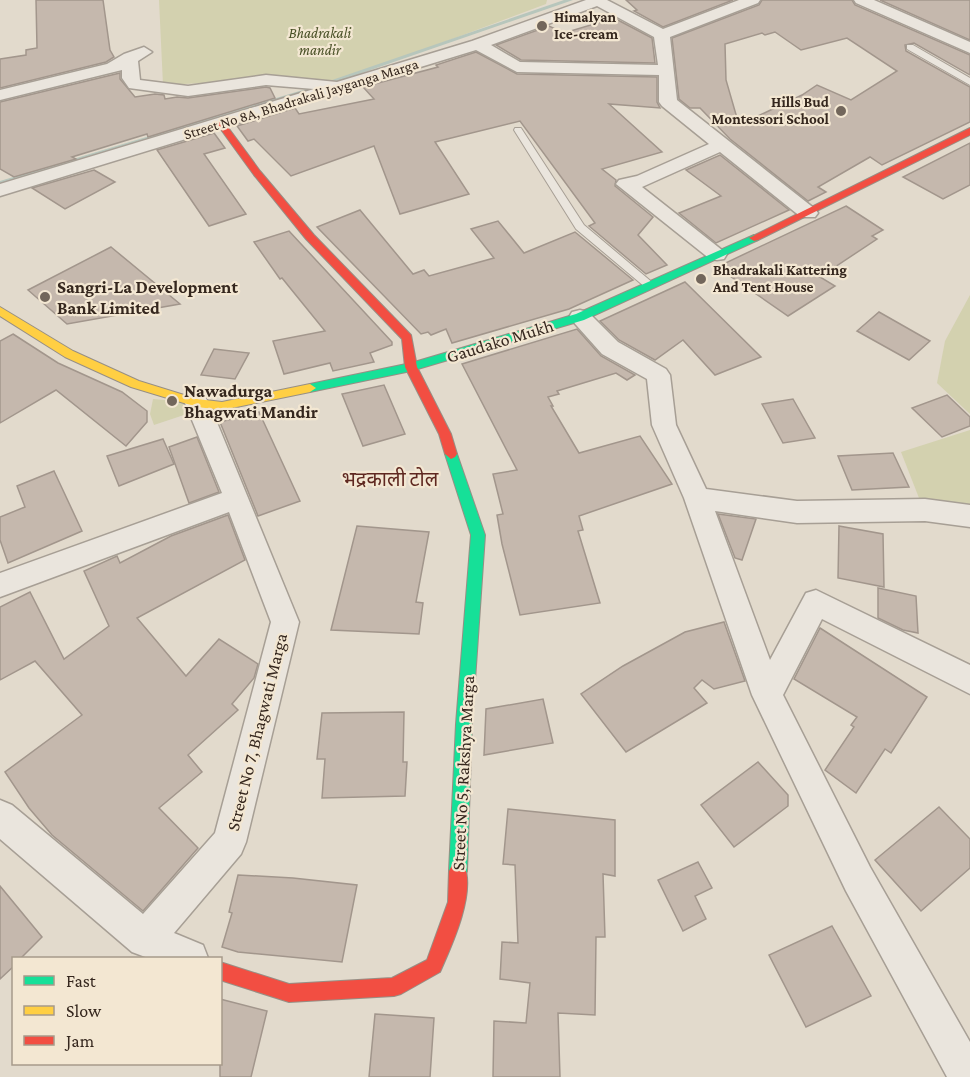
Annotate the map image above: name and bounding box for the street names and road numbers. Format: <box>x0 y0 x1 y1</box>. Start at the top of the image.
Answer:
street label: Street No 8A, Bhadrakali Jayganga Marga <box>182 56 421 143</box>
street label: Gaudako Mukh <box>444 315 556 367</box>
street label: Street No 7, Bhagwati Marga <box>223 631 291 833</box>
street label: Street No 5, Rakshya Marga <box>448 675 478 871</box>

